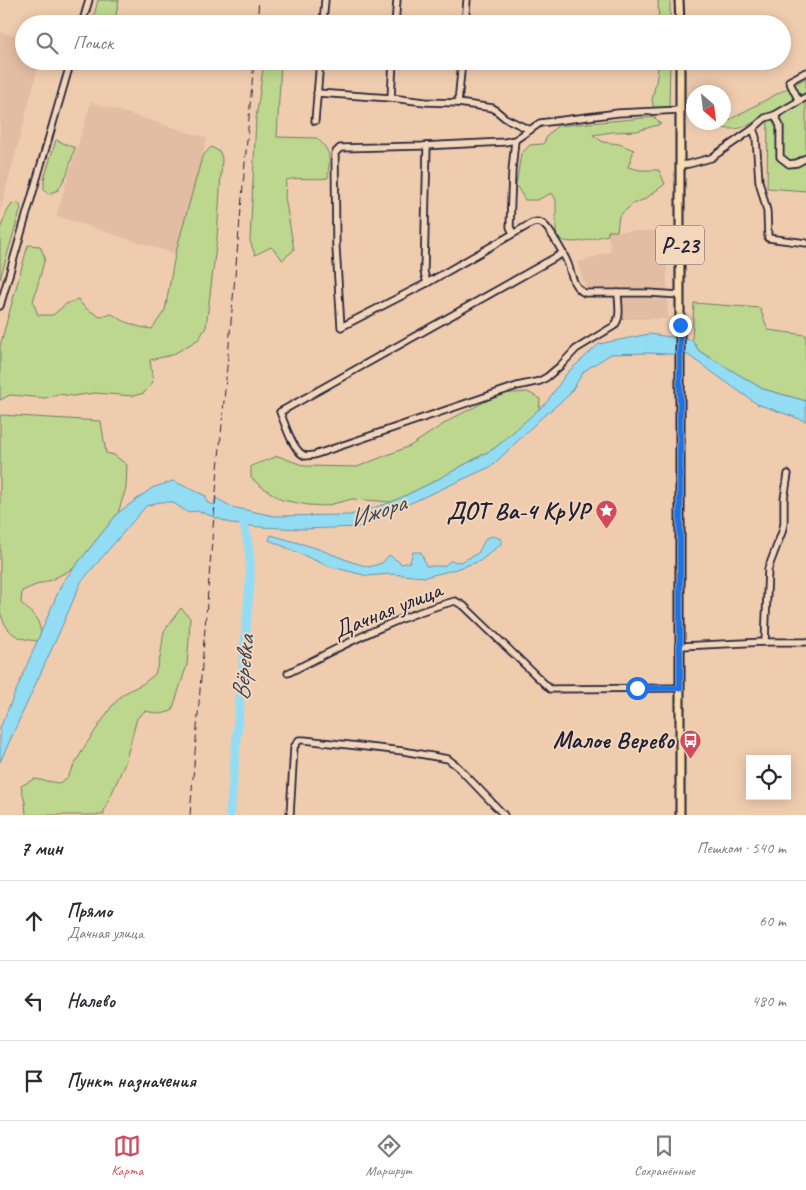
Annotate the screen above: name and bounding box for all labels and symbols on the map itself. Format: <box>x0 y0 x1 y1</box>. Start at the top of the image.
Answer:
north arrow <box>686 85 731 130</box>
road number: Р-23 <box>656 226 704 264</box>
route end <box>669 314 692 337</box>
water label: Ижора <box>345 486 411 535</box>
place label: ДОТ Ва-4 КрУР <box>447 496 592 526</box>
place icon: ДОТ Ва-4 КрУР <box>594 499 618 530</box>
street label: Дачная улица <box>328 574 448 645</box>
water label: Вёревка <box>224 632 262 702</box>
route start <box>626 677 649 700</box>
place label: Малое Верево <box>553 725 675 755</box>
bus stop icon: Малое Верево <box>678 728 702 759</box>

